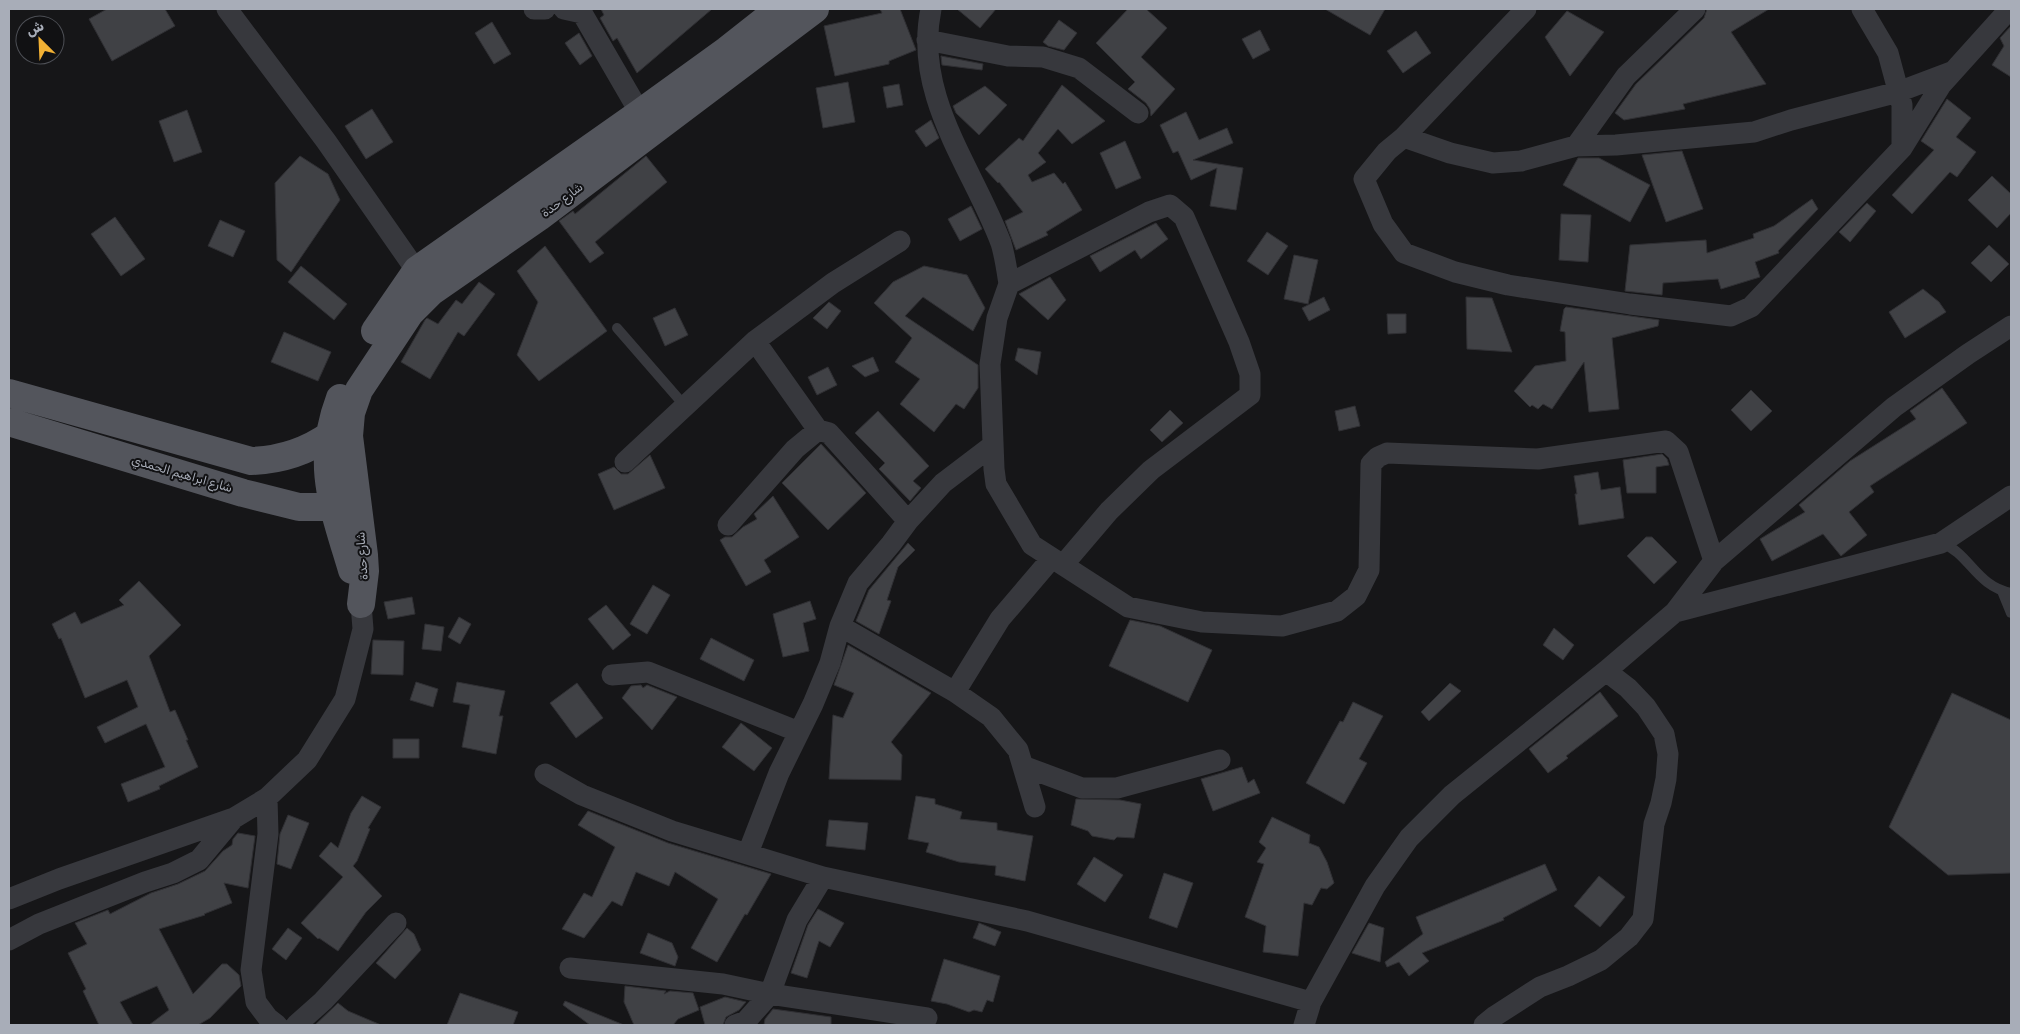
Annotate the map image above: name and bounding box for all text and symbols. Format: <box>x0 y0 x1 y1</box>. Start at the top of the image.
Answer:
north arrow <box>15 15 65 65</box>
text: ش <box>23 17 47 40</box>
street label: شارع حدة <box>538 180 587 222</box>
street label: شارع ابراهيم الحمدي <box>129 453 234 497</box>
street label: شارع حدة <box>353 531 373 581</box>

